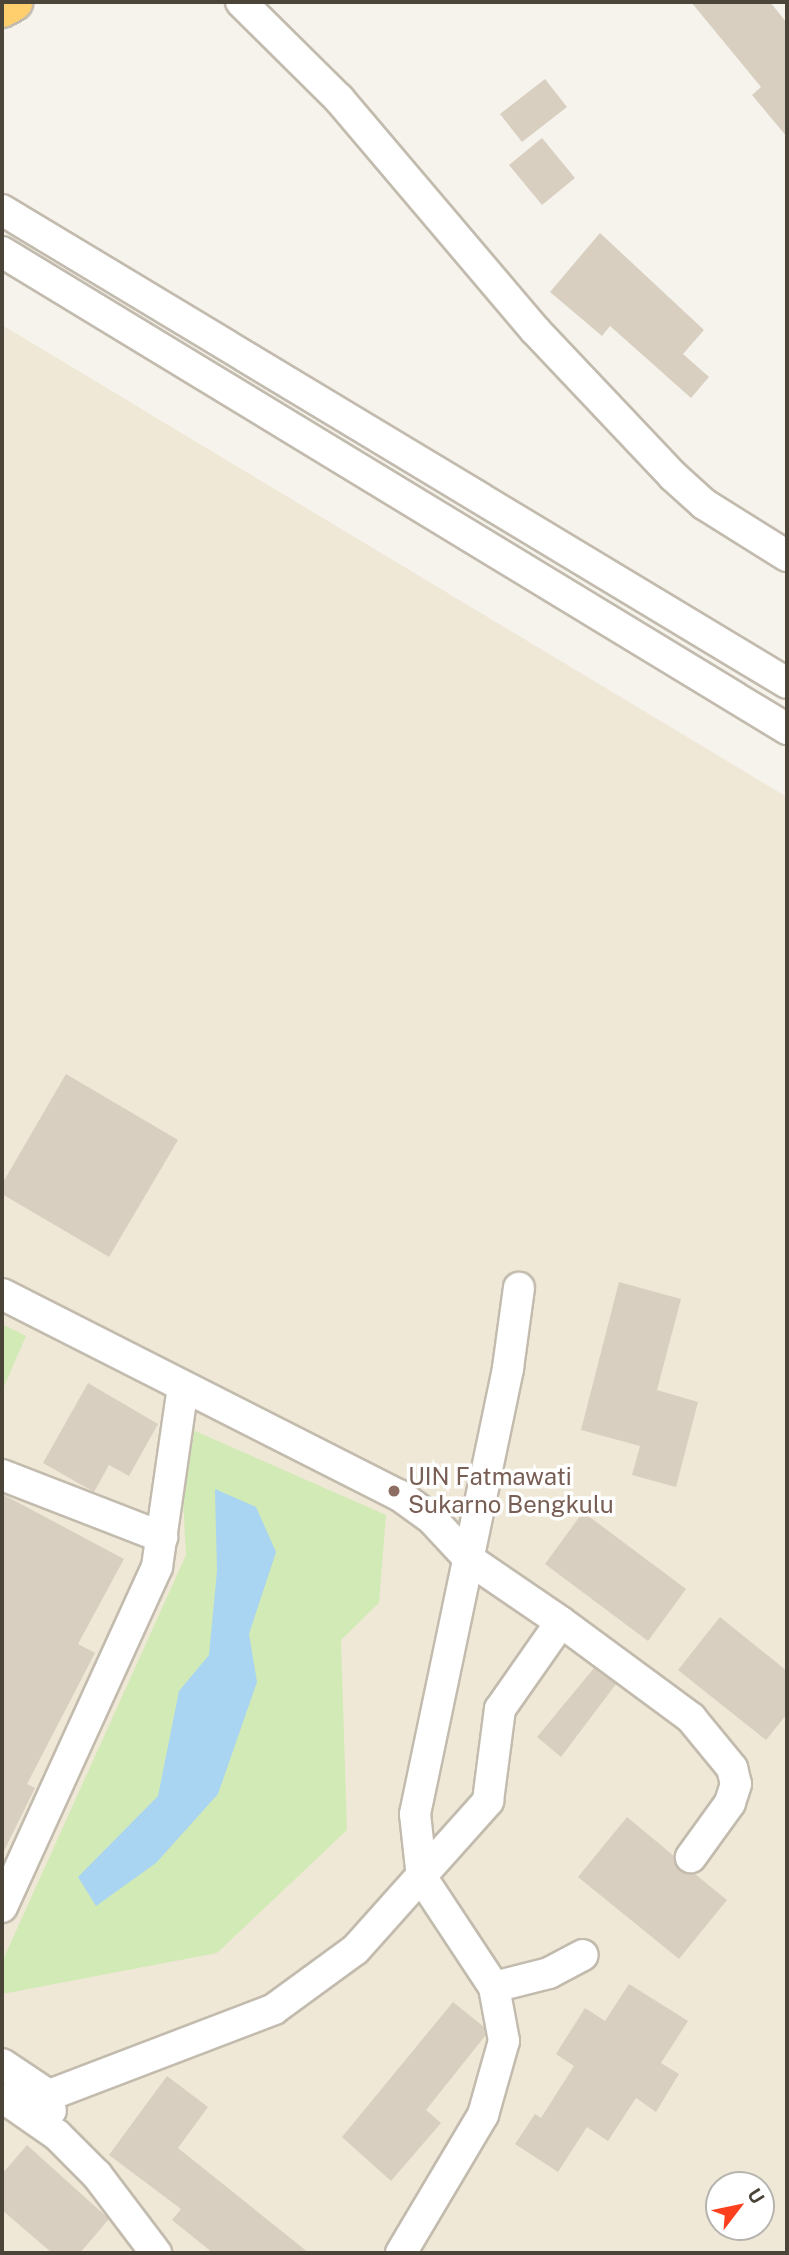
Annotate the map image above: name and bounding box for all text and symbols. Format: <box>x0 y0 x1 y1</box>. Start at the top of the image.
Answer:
place label: UIN Fatmawati Sukarno Bengkulu <box>408 1463 614 1519</box>
marker: UIN Fatmawati Sukarno Bengkulu <box>386 1483 402 1499</box>
north arrow <box>705 2171 775 2241</box>
text: U <box>743 2184 769 2208</box>

